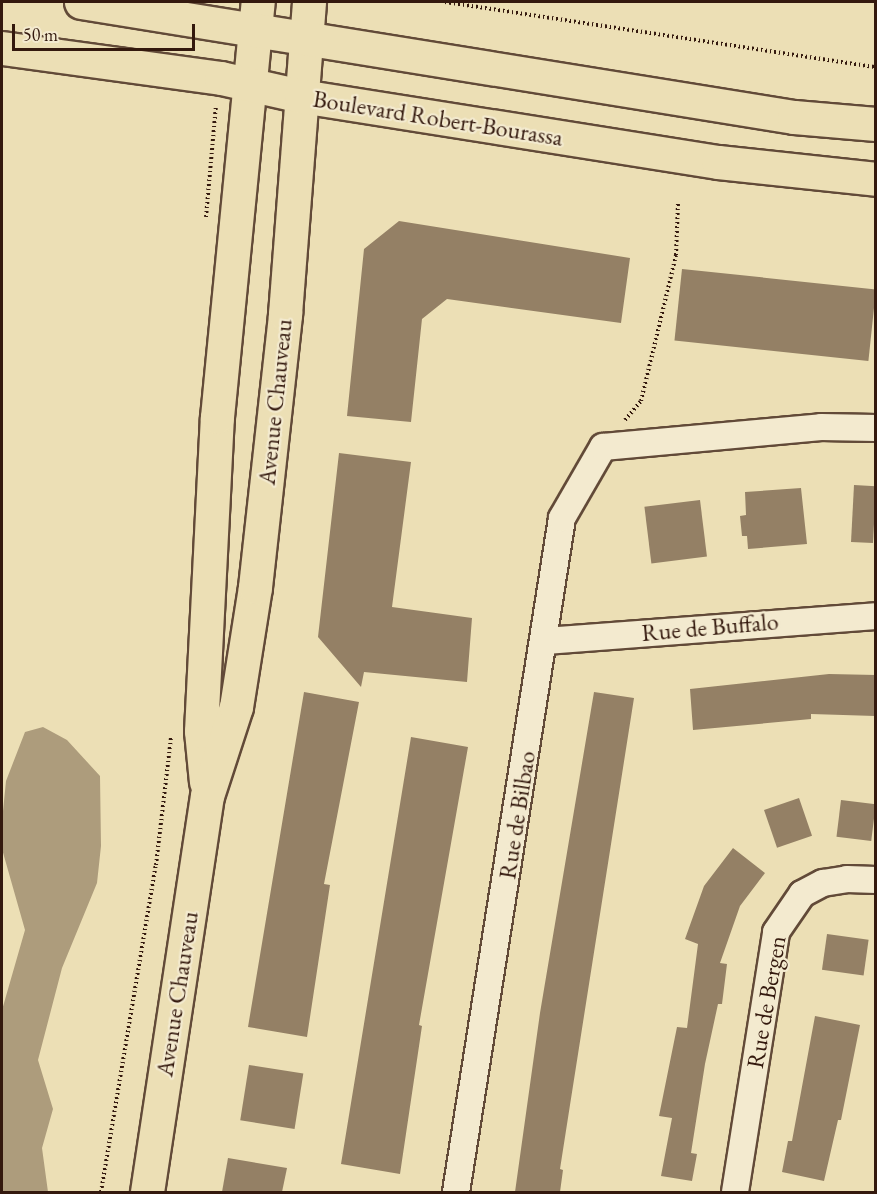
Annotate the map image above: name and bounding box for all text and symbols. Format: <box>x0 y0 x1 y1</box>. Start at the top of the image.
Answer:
scale bar <box>15 12 198 50</box>
text: 50 m <box>23 23 58 46</box>
street label: Boulevard Robert-Bourassa <box>311 84 565 152</box>
street label: Avenue Chauveau <box>252 318 298 486</box>
street label: Rue de Buffalo <box>640 607 780 647</box>
street label: Rue de Bilbao <box>493 749 541 881</box>
street label: Avenue Chauveau <box>150 909 204 1079</box>
street label: Rue de Bergen <box>740 933 792 1071</box>

